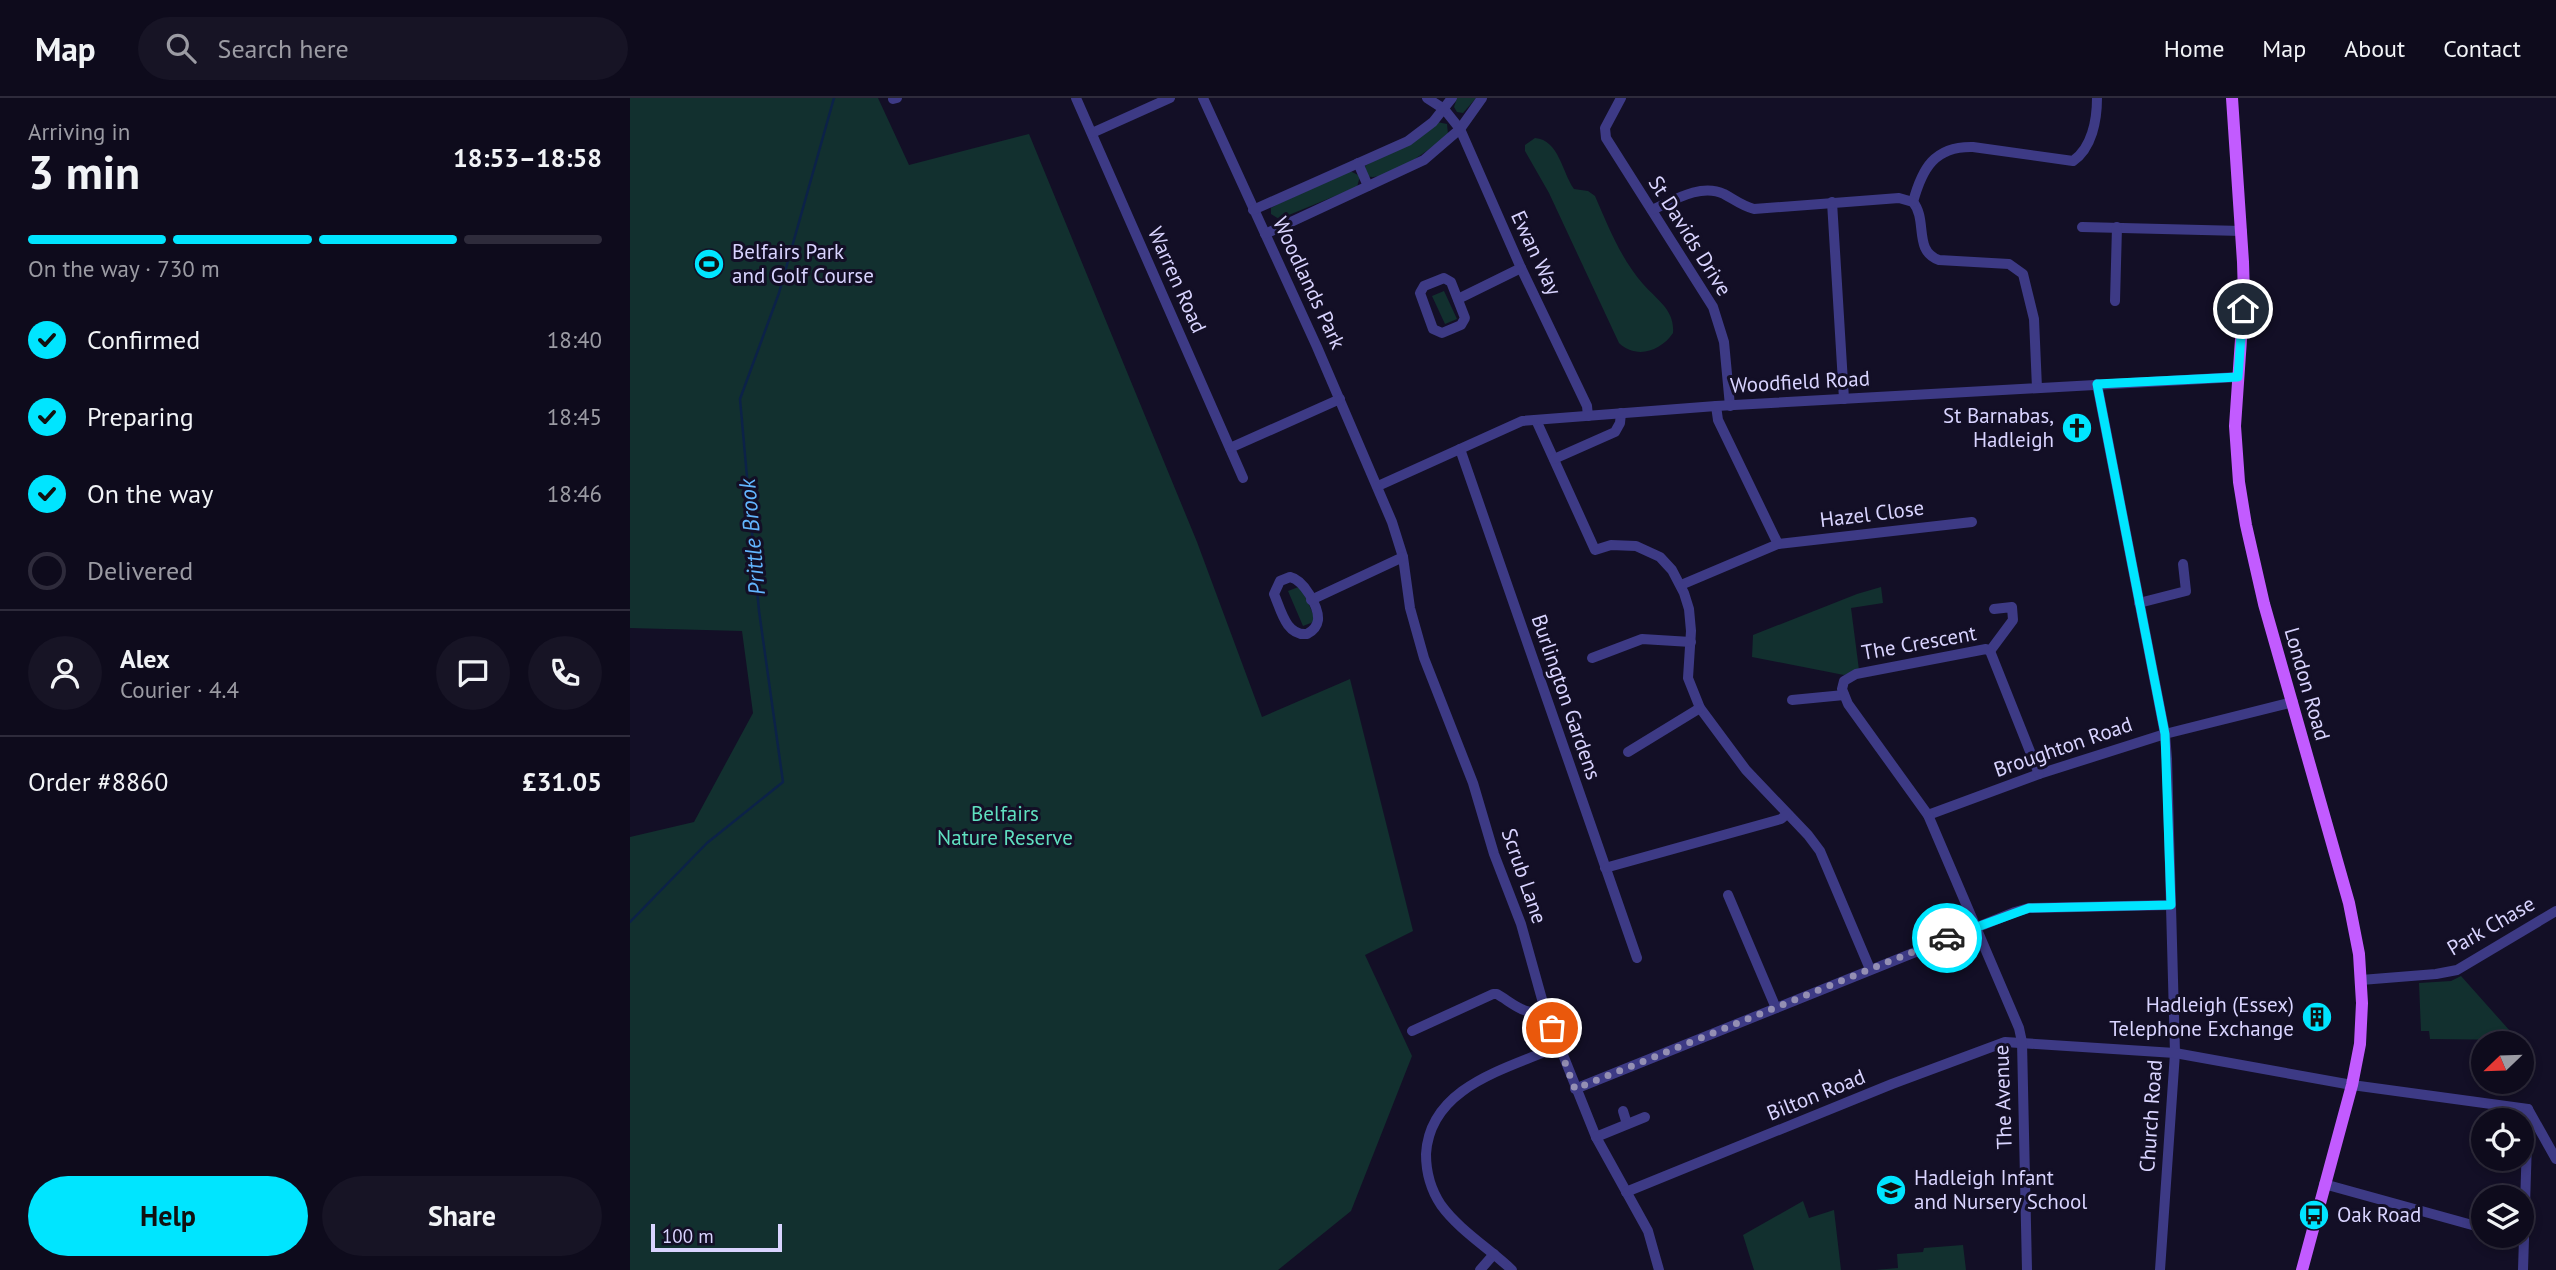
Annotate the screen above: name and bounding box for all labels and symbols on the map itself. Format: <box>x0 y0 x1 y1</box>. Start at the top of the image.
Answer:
street label: St Davids Drive <box>1643 171 1738 301</box>
street label: Ewan Way <box>1505 206 1568 300</box>
street label: Woodlands Park <box>1267 212 1352 353</box>
street label: Warren Road <box>1142 222 1213 337</box>
place label: Belfairs Park and Golf Course <box>732 238 874 289</box>
sports icon: Belfairs Park and Golf Course <box>692 247 726 281</box>
pin <box>2213 279 2273 339</box>
street label: Woodfield Road <box>1729 364 1870 399</box>
place label: St Barnabas, Hadleigh <box>1943 402 2054 453</box>
church icon: St Barnabas, Hadleigh <box>2060 411 2094 445</box>
water label: Prittle Brook <box>732 476 771 596</box>
street label: Hazel Close <box>1818 494 1926 533</box>
street label: Burlington Gardens <box>1526 611 1607 783</box>
street label: The Crescent <box>1859 619 1978 666</box>
street label: London Road <box>2278 624 2337 744</box>
street label: Broughton Road <box>1990 710 2136 783</box>
park label: Belfairs Nature Reserve <box>937 800 1073 851</box>
street label: Scrub Lane <box>1496 825 1553 927</box>
street label: Park Chase <box>2442 890 2540 962</box>
courier <box>1912 903 1982 973</box>
place label: Hadleigh (Essex) Telephone Exchange <box>2109 991 2294 1042</box>
pin <box>1522 998 1582 1058</box>
building icon: Hadleigh (Essex) Telephone Exchange <box>2300 1000 2334 1034</box>
north arrow <box>2471 1031 2534 1094</box>
street label: The Avenue <box>1987 1044 2018 1150</box>
street label: Church Road <box>2133 1059 2168 1173</box>
street label: Bilton Road <box>1763 1063 1869 1126</box>
place label: Hadleigh Infant and Nursery School <box>1914 1164 2087 1215</box>
school or university icon: Hadleigh Infant and Nursery School <box>1874 1173 1908 1207</box>
bus stop icon: Oak Road <box>2297 1198 2331 1232</box>
place label: Oak Road <box>2337 1201 2421 1228</box>
scale bar <box>651 1221 782 1253</box>

